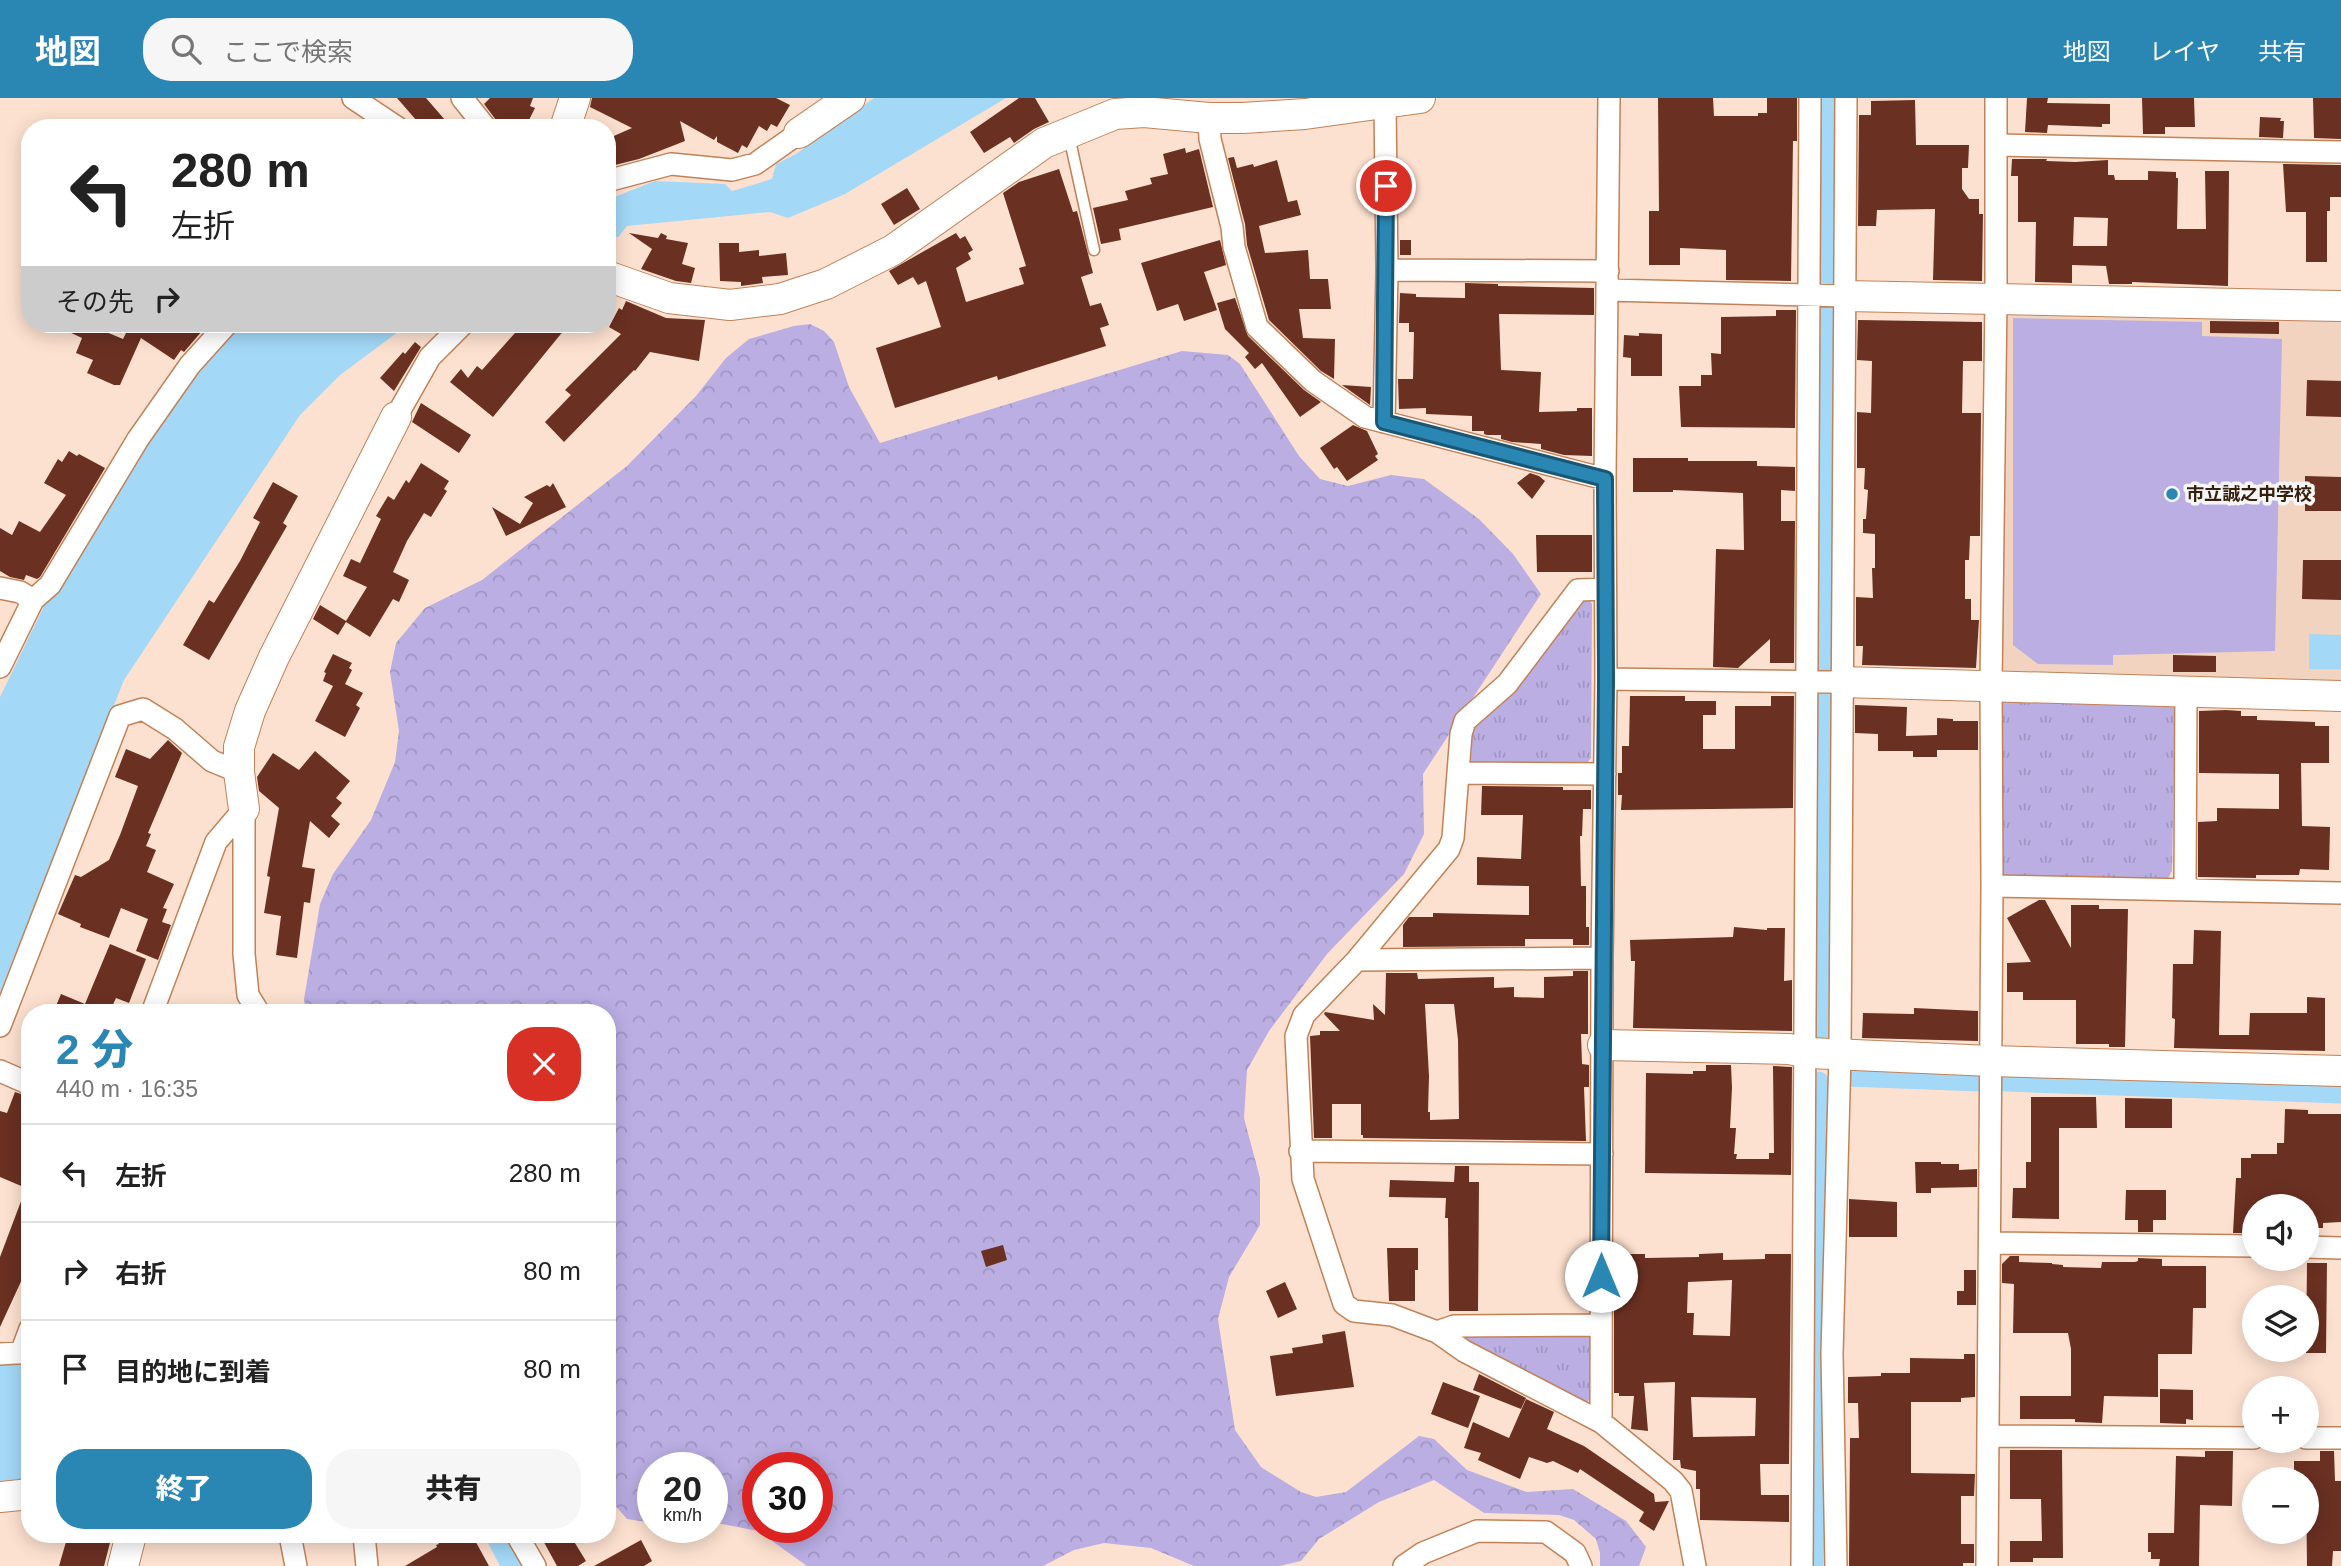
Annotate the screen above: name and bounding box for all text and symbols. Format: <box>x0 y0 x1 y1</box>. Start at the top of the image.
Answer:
search box <box>143 18 633 81</box>
icon: search <box>167 30 205 68</box>
text: 地図 <box>35 33 101 70</box>
text: ここで検索 <box>223 37 353 67</box>
text: 地図 <box>2063 38 2111 65</box>
text: レイヤ <box>2149 38 2220 65</box>
text: 共有 <box>2258 38 2306 65</box>
text: 280 m <box>171 143 310 197</box>
icon: left <box>56 147 147 238</box>
pin <box>1356 156 1416 216</box>
icon: arrive <box>1367 167 1405 205</box>
text: 左折 <box>171 208 235 244</box>
icon: right <box>148 280 186 318</box>
text: その先 <box>56 287 134 317</box>
place label: 市立誠之中学校 <box>2186 484 2312 504</box>
marker: 市立誠之中学校 <box>2164 486 2180 502</box>
text: 2 分 <box>56 1026 133 1073</box>
button: close <box>507 1027 581 1101</box>
text: 440 m · 16:35 <box>56 1076 198 1102</box>
icon: left <box>56 1154 94 1192</box>
text: 280 m <box>509 1158 581 1188</box>
text: 左折 <box>115 1161 167 1191</box>
map controls <box>2242 1194 2319 1544</box>
button: sound <box>2242 1194 2319 1271</box>
position arrow <box>1564 1239 1638 1313</box>
icon: right <box>56 1252 94 1290</box>
text: 80 m <box>523 1256 581 1286</box>
text: 右折 <box>115 1259 167 1289</box>
button: layers <box>2242 1285 2319 1362</box>
icon: arrive <box>56 1350 94 1388</box>
text: 80 m <box>523 1354 581 1384</box>
text: 目的地に到着 <box>115 1357 271 1387</box>
button: + <box>2242 1376 2319 1453</box>
button: 終了 <box>56 1449 312 1529</box>
button: 共有 <box>326 1449 581 1529</box>
speed limit sign: 30 <box>742 1452 833 1543</box>
button: − <box>2242 1467 2319 1544</box>
text: 20 <box>663 1469 702 1508</box>
text: km/h <box>663 1505 702 1525</box>

